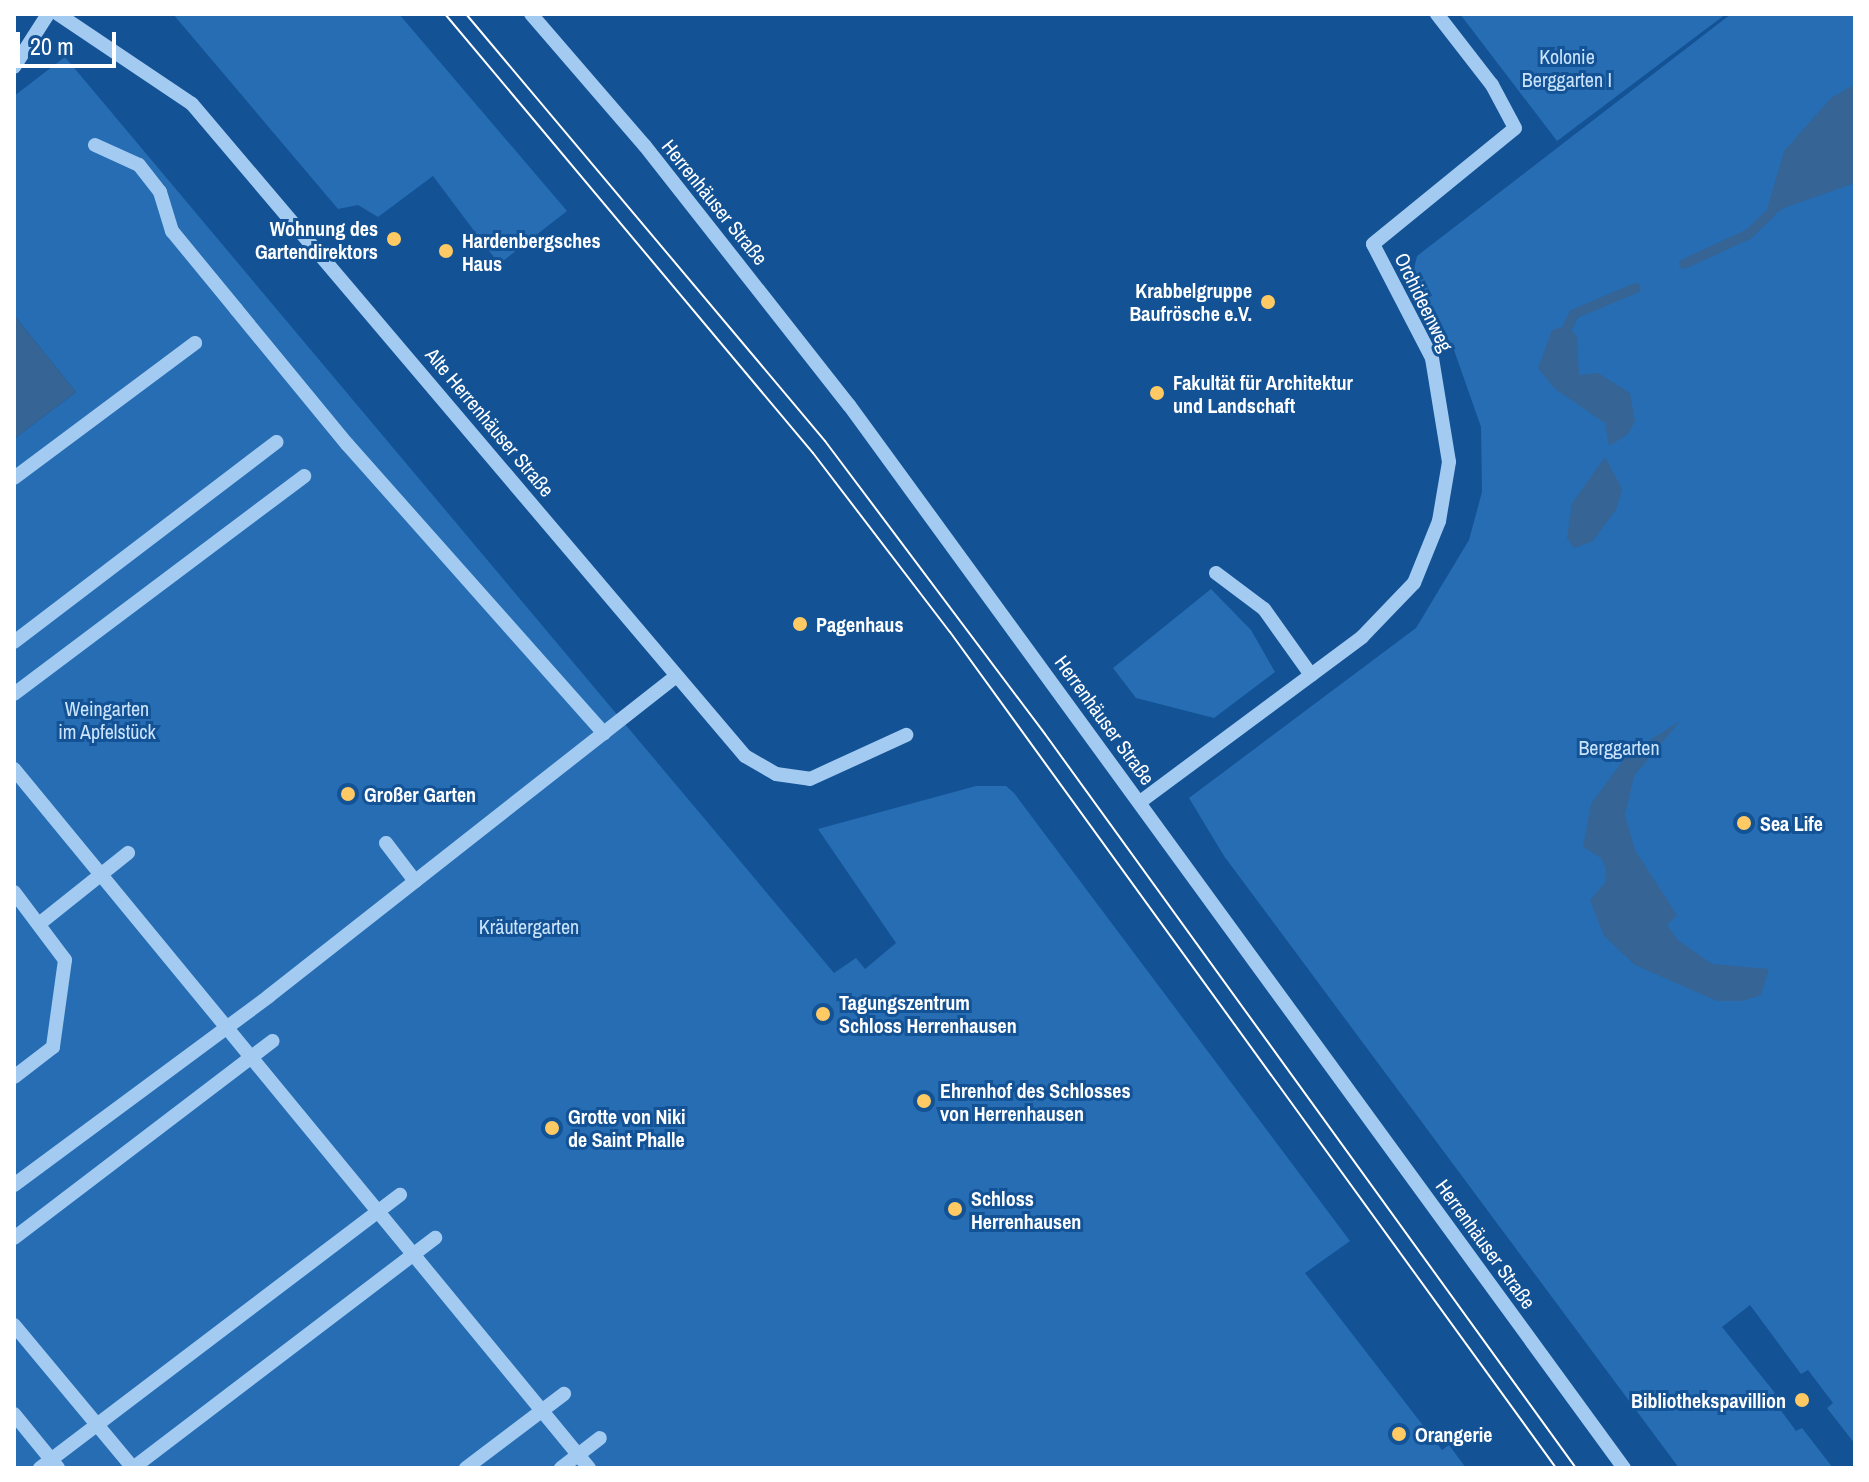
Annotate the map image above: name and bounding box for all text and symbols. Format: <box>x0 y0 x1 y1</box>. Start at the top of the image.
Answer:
scale bar <box>20 16 120 66</box>
text: 20 m <box>30 30 74 62</box>
park label: Kolonie Berggarten I <box>1522 45 1612 92</box>
street label: Herrenhäuser Straße <box>657 135 773 269</box>
place label: Wohnung des Gartendirektors <box>255 216 378 263</box>
place label: Hardenbergsches Haus <box>462 228 601 275</box>
marker: Wohnung des Gartendirektors <box>385 230 403 248</box>
marker: Hardenbergsches Haus <box>437 242 455 260</box>
street label: Orchideenweg <box>1390 249 1458 355</box>
place label: Krabbelgruppe Baufrösche e.V. <box>1130 278 1252 325</box>
marker: Krabbelgruppe Baufrösche e.V. <box>1259 293 1277 311</box>
street label: Alte Herrenhäuser Straße <box>421 343 559 501</box>
place label: Fakultät für Architektur und Landschaft <box>1173 370 1354 417</box>
marker: Fakultät für Architektur und Landschaft <box>1148 384 1166 402</box>
place label: Pagenhaus <box>816 612 903 636</box>
marker: Pagenhaus <box>791 615 809 633</box>
street label: Herrenhäuser Straße <box>1050 651 1160 789</box>
park label: Weingarten im Apfelstück <box>58 696 156 743</box>
park label: Berggarten <box>1578 735 1660 759</box>
place label: Großer Garten <box>364 782 476 806</box>
marker: Großer Garten <box>339 785 357 803</box>
place label: Sea Life <box>1760 811 1823 835</box>
marker: Sea Life <box>1735 814 1753 832</box>
park label: Kräutergarten <box>479 914 579 938</box>
place label: Tagungszentrum Schloss Herrenhausen <box>839 990 1017 1037</box>
marker: Tagungszentrum Schloss Herrenhausen <box>814 1005 832 1023</box>
place label: Ehrenhof des Schlosses von Herrenhausen <box>940 1078 1130 1125</box>
marker: Ehrenhof des Schlosses von Herrenhausen <box>915 1092 933 1110</box>
place label: Grotte von Niki de Saint Phalle <box>568 1104 686 1151</box>
marker: Grotte von Niki de Saint Phalle <box>543 1119 561 1137</box>
street label: Herrenhäuser Straße <box>1431 1175 1541 1313</box>
place label: Schloss Herrenhausen <box>971 1186 1081 1233</box>
marker: Schloss Herrenhausen <box>946 1200 964 1218</box>
place label: Bibliothekspavillion <box>1631 1388 1786 1412</box>
marker: Bibliothekspavillion <box>1793 1391 1811 1409</box>
place label: Orangerie <box>1415 1422 1492 1446</box>
marker: Orangerie <box>1390 1425 1408 1443</box>

